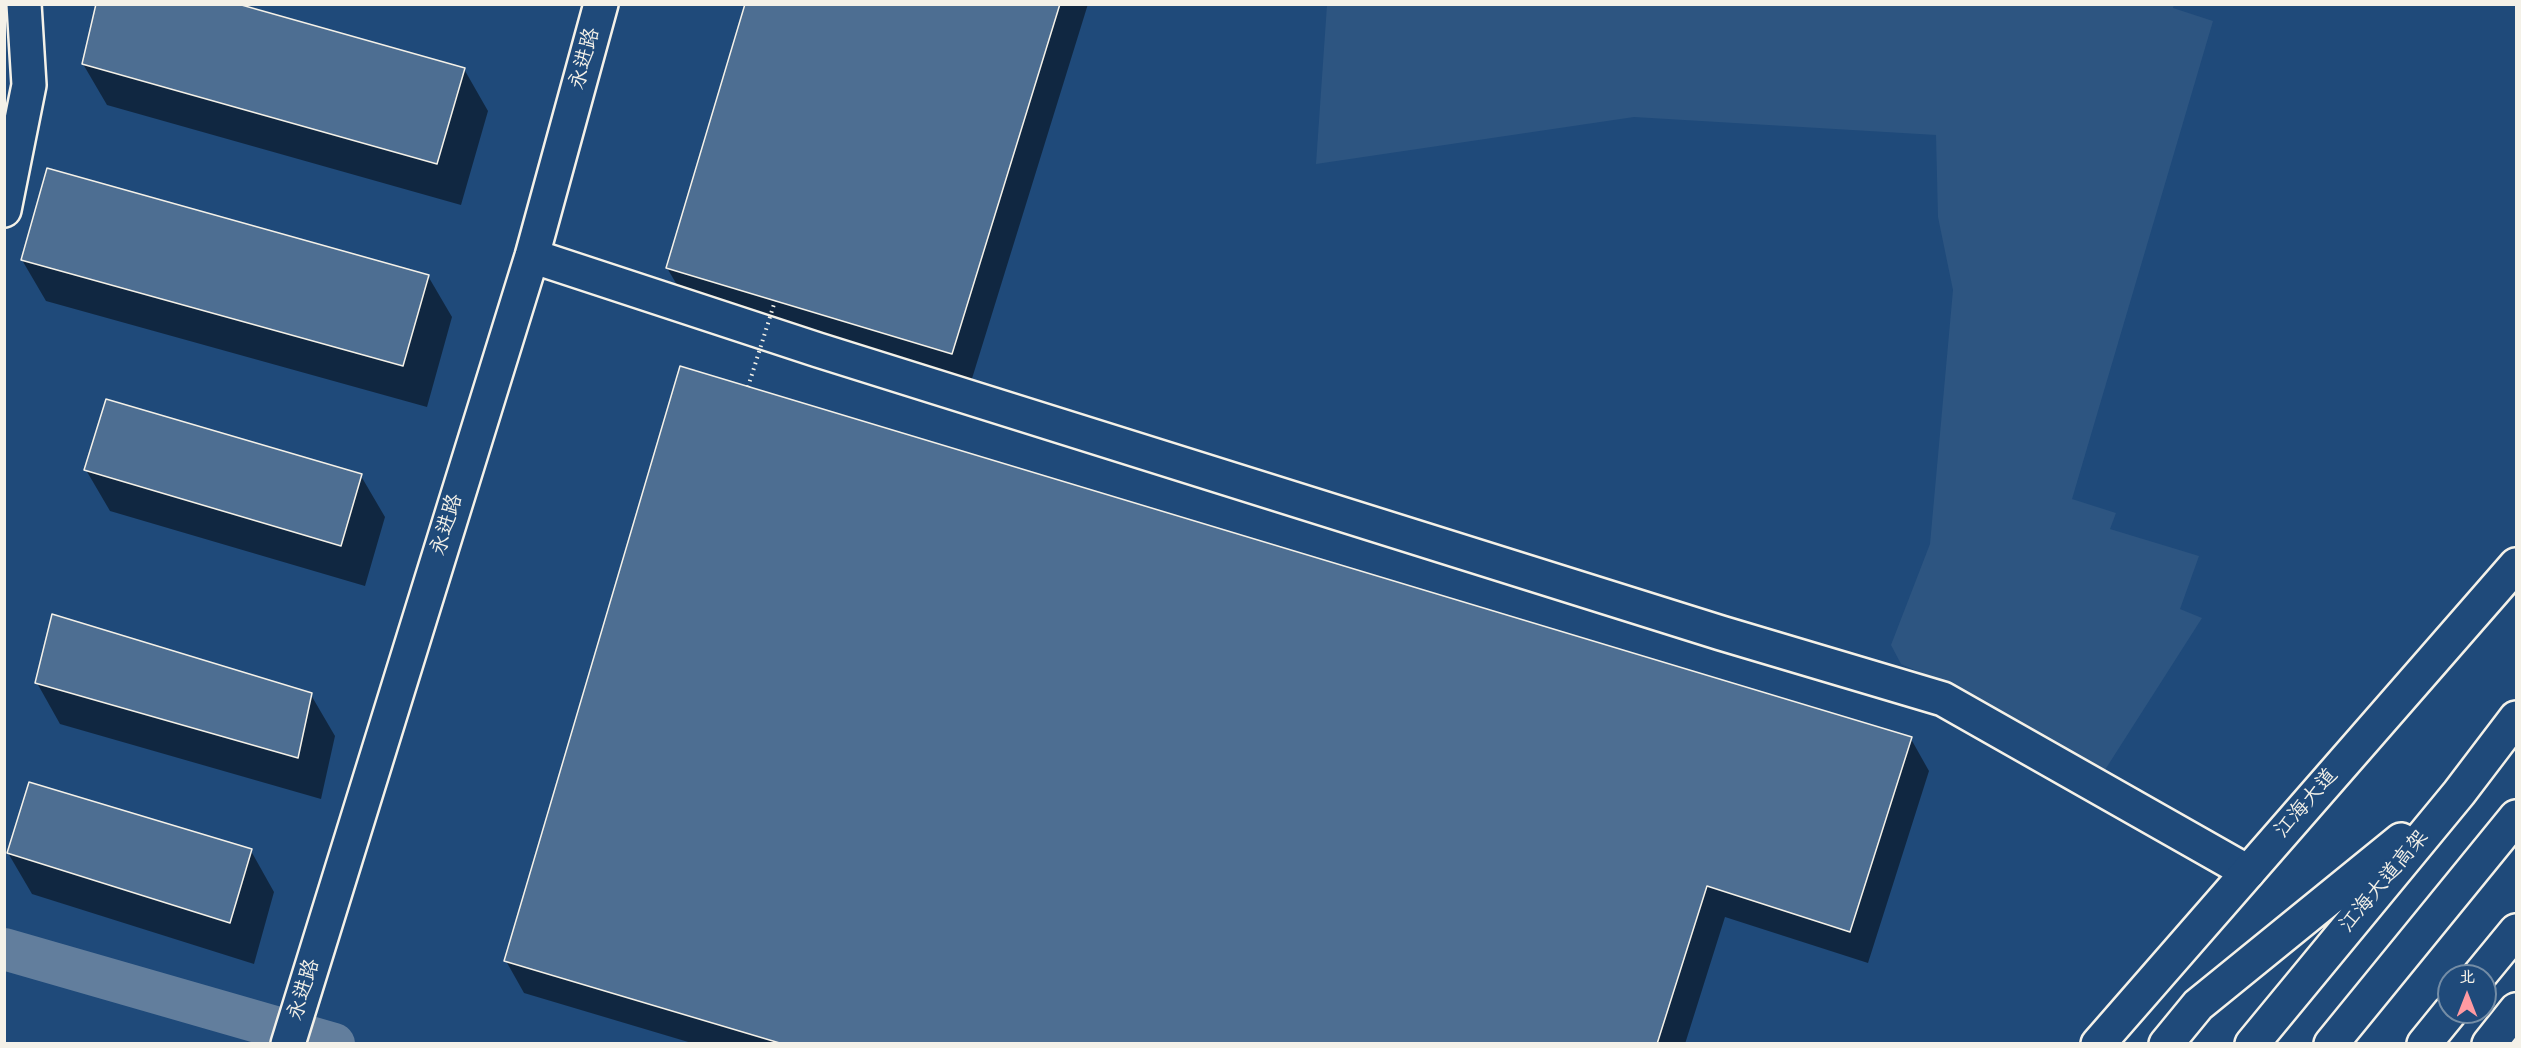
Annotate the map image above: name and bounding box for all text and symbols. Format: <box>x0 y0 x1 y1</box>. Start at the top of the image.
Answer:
street label: 永进路 <box>566 25 606 93</box>
street label: 永进路 <box>427 491 469 559</box>
street label: 江海大道 <box>2270 764 2344 844</box>
street label: 江海大道高架 <box>2335 826 2435 938</box>
street label: 永进路 <box>284 956 326 1024</box>
north arrow <box>2437 964 2497 1024</box>
text: 北 <box>2459 967 2475 988</box>

